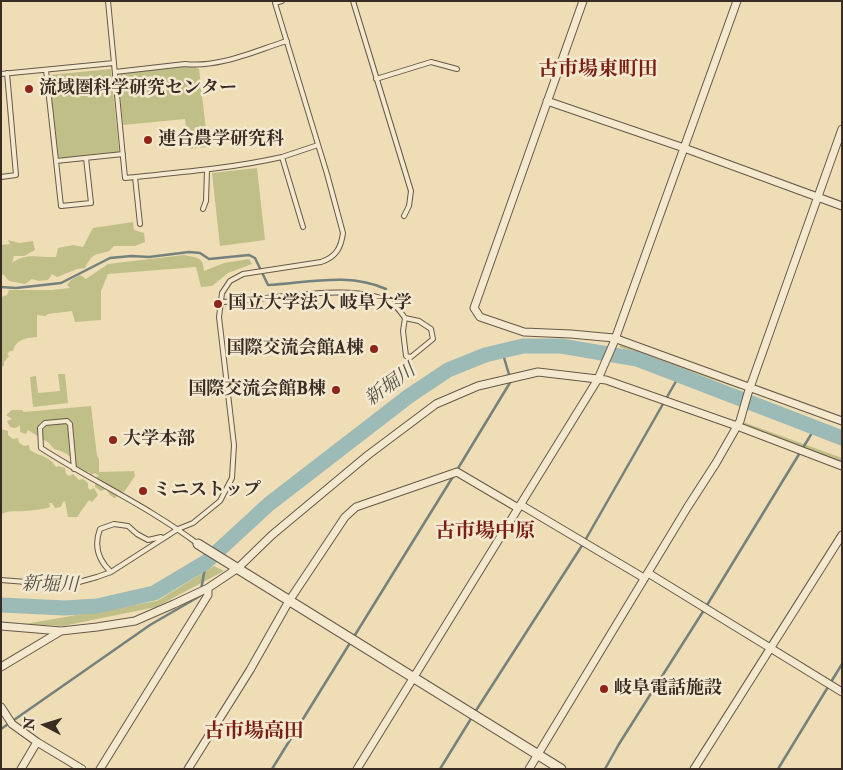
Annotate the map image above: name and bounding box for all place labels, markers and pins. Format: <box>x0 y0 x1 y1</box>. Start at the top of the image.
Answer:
place label: 流域圏科学研究センター <box>39 78 237 100</box>
marker: 流域圏科学研究センター <box>23 83 35 95</box>
place label: 連合農学研究科 <box>158 129 284 151</box>
marker: 連合農学研究科 <box>142 134 154 146</box>
place label: 国立大学法人 岐阜大学 <box>228 293 412 315</box>
marker: 国立大学法人 岐阜大学 <box>212 298 224 310</box>
place label: 国際交流会館A棟 <box>227 338 364 360</box>
marker: 国際交流会館A棟 <box>368 343 380 355</box>
place label: 国際交流会館B棟 <box>188 379 326 401</box>
marker: 国際交流会館B棟 <box>330 384 342 396</box>
place label: 大学本部 <box>123 429 195 451</box>
marker: 大学本部 <box>107 434 119 446</box>
place label: ミニストップ <box>153 480 261 502</box>
marker: ミニストップ <box>137 485 149 497</box>
place label: 岐阜電話施設 <box>614 678 722 700</box>
marker: 岐阜電話施設 <box>598 683 610 695</box>

